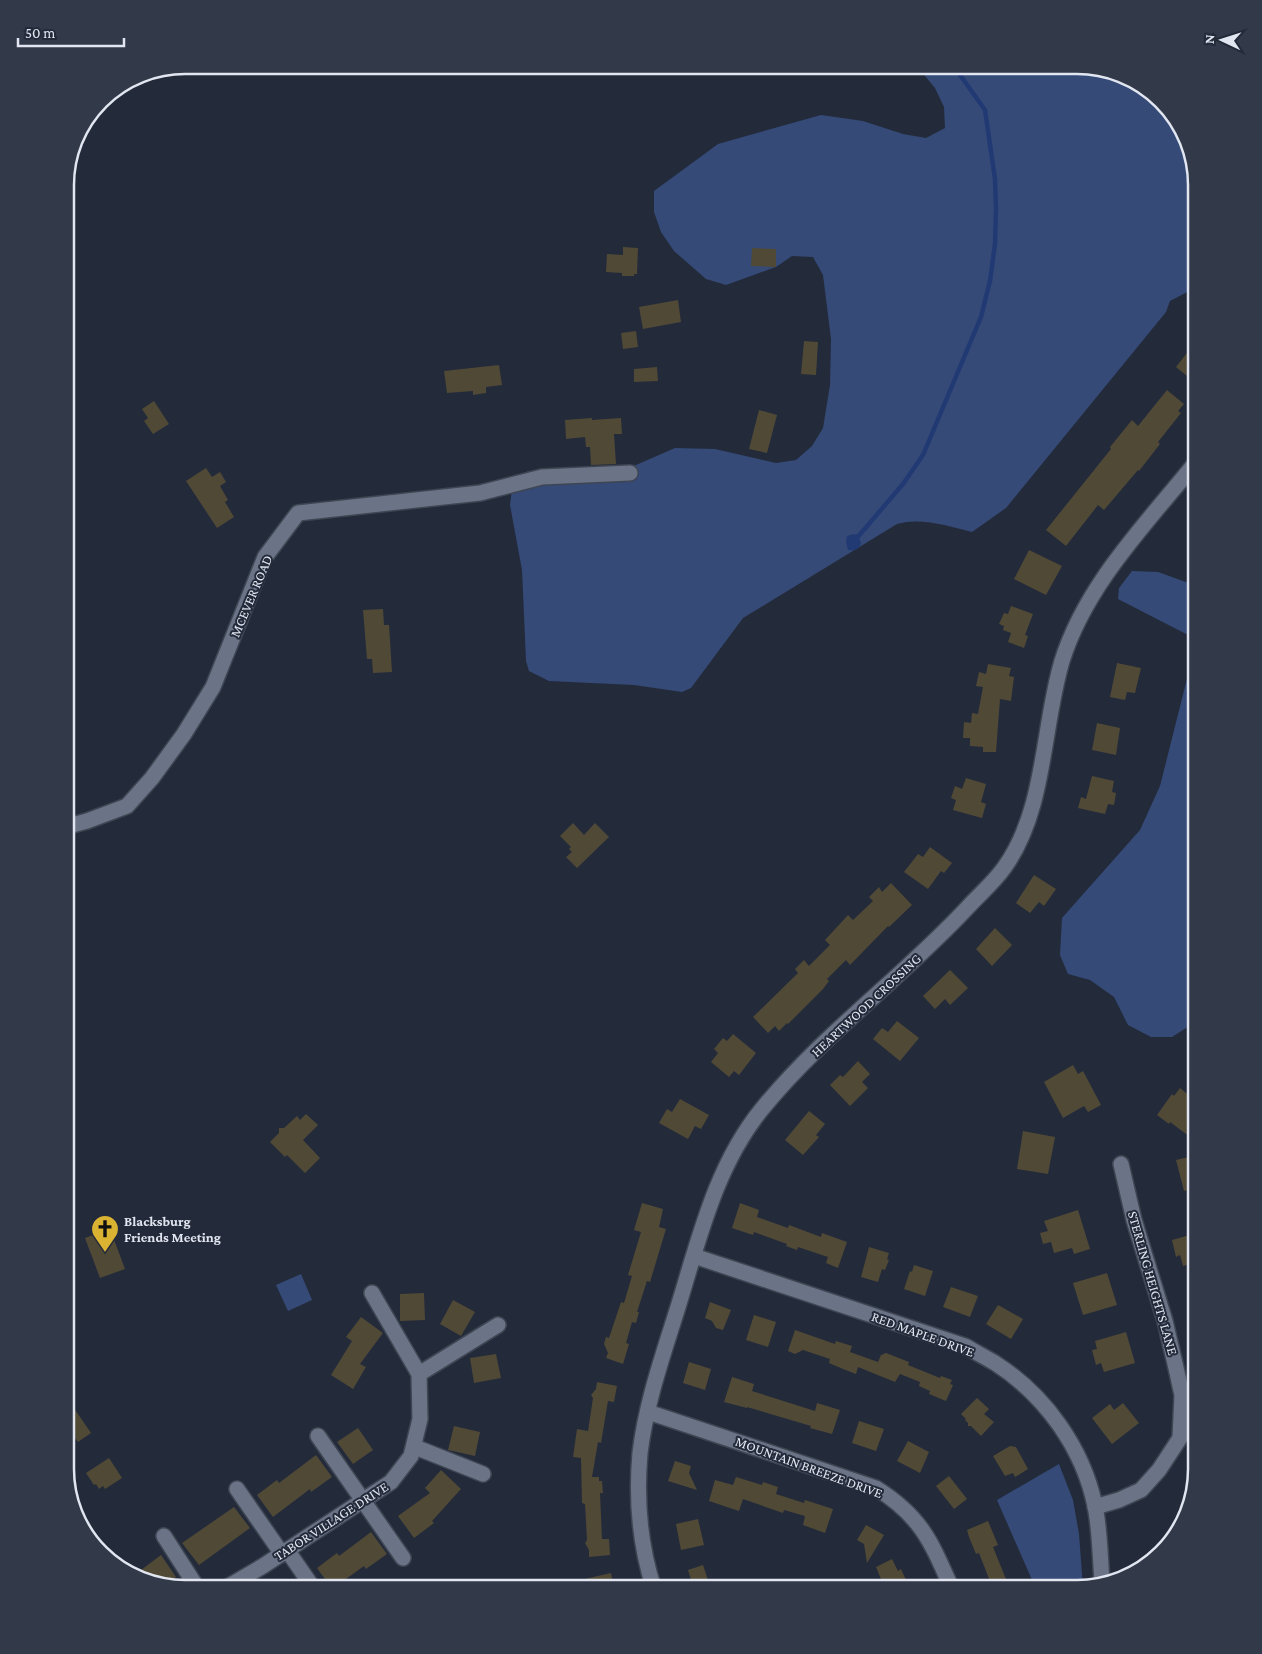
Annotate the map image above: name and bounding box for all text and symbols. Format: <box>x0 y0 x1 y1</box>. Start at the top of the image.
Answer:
scale bar <box>18 15 124 47</box>
north arrow <box>1197 15 1247 65</box>
text: 50 m <box>25 25 55 41</box>
text: N <box>1201 33 1217 44</box>
street label: MCEVER ROAD <box>227 553 275 639</box>
street label: HEARTWOOD CROSSING <box>808 950 924 1060</box>
street label: STERLING HEIGHTS LANE <box>1125 1209 1181 1357</box>
place label: Blacksburg Friends Meeting <box>124 1213 221 1245</box>
church icon: Blacksburg Friends Meeting <box>90 1214 120 1253</box>
street label: RED MAPLE DRIVE <box>869 1308 977 1360</box>
street label: MOUNTAIN BREEZE DRIVE <box>733 1433 885 1501</box>
street label: TABOR VILLAGE DRIVE <box>271 1478 391 1564</box>

